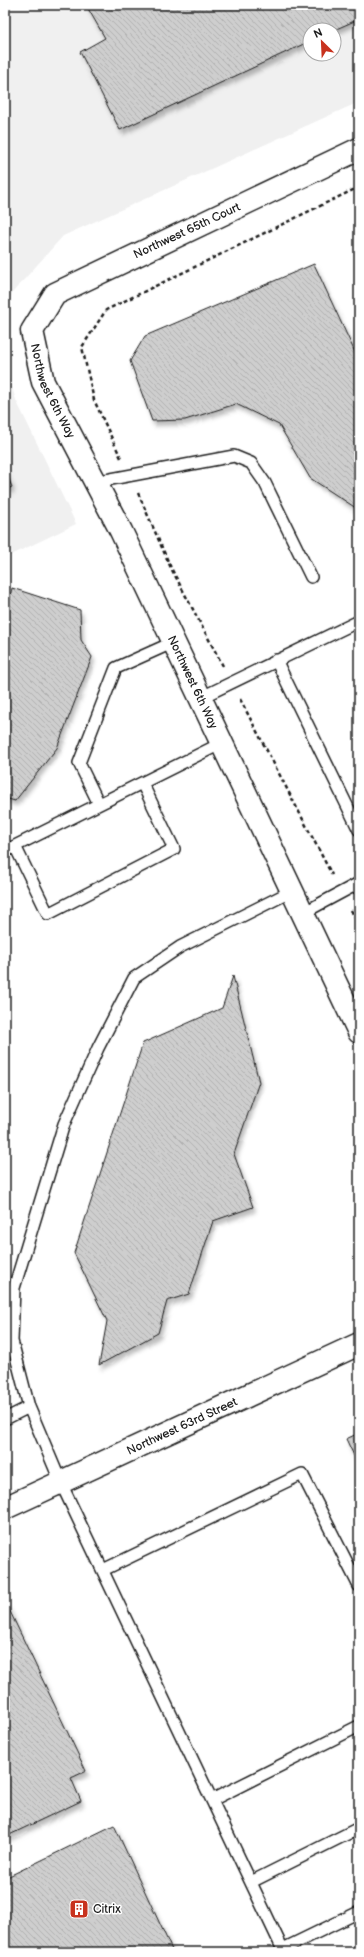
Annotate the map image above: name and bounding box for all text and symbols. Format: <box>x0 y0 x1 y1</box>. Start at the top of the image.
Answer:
north arrow <box>302 22 342 62</box>
text: N <box>312 26 325 41</box>
street label: Northwest 65th Court <box>131 199 243 262</box>
street label: Northwest 6th Way <box>27 342 79 441</box>
street label: Northwest 6th Way <box>164 633 222 732</box>
street label: Northwest 63rd Street <box>124 1394 240 1458</box>
building icon: Citrix <box>68 1898 90 1920</box>
place label: Citrix <box>93 1902 121 1917</box>

